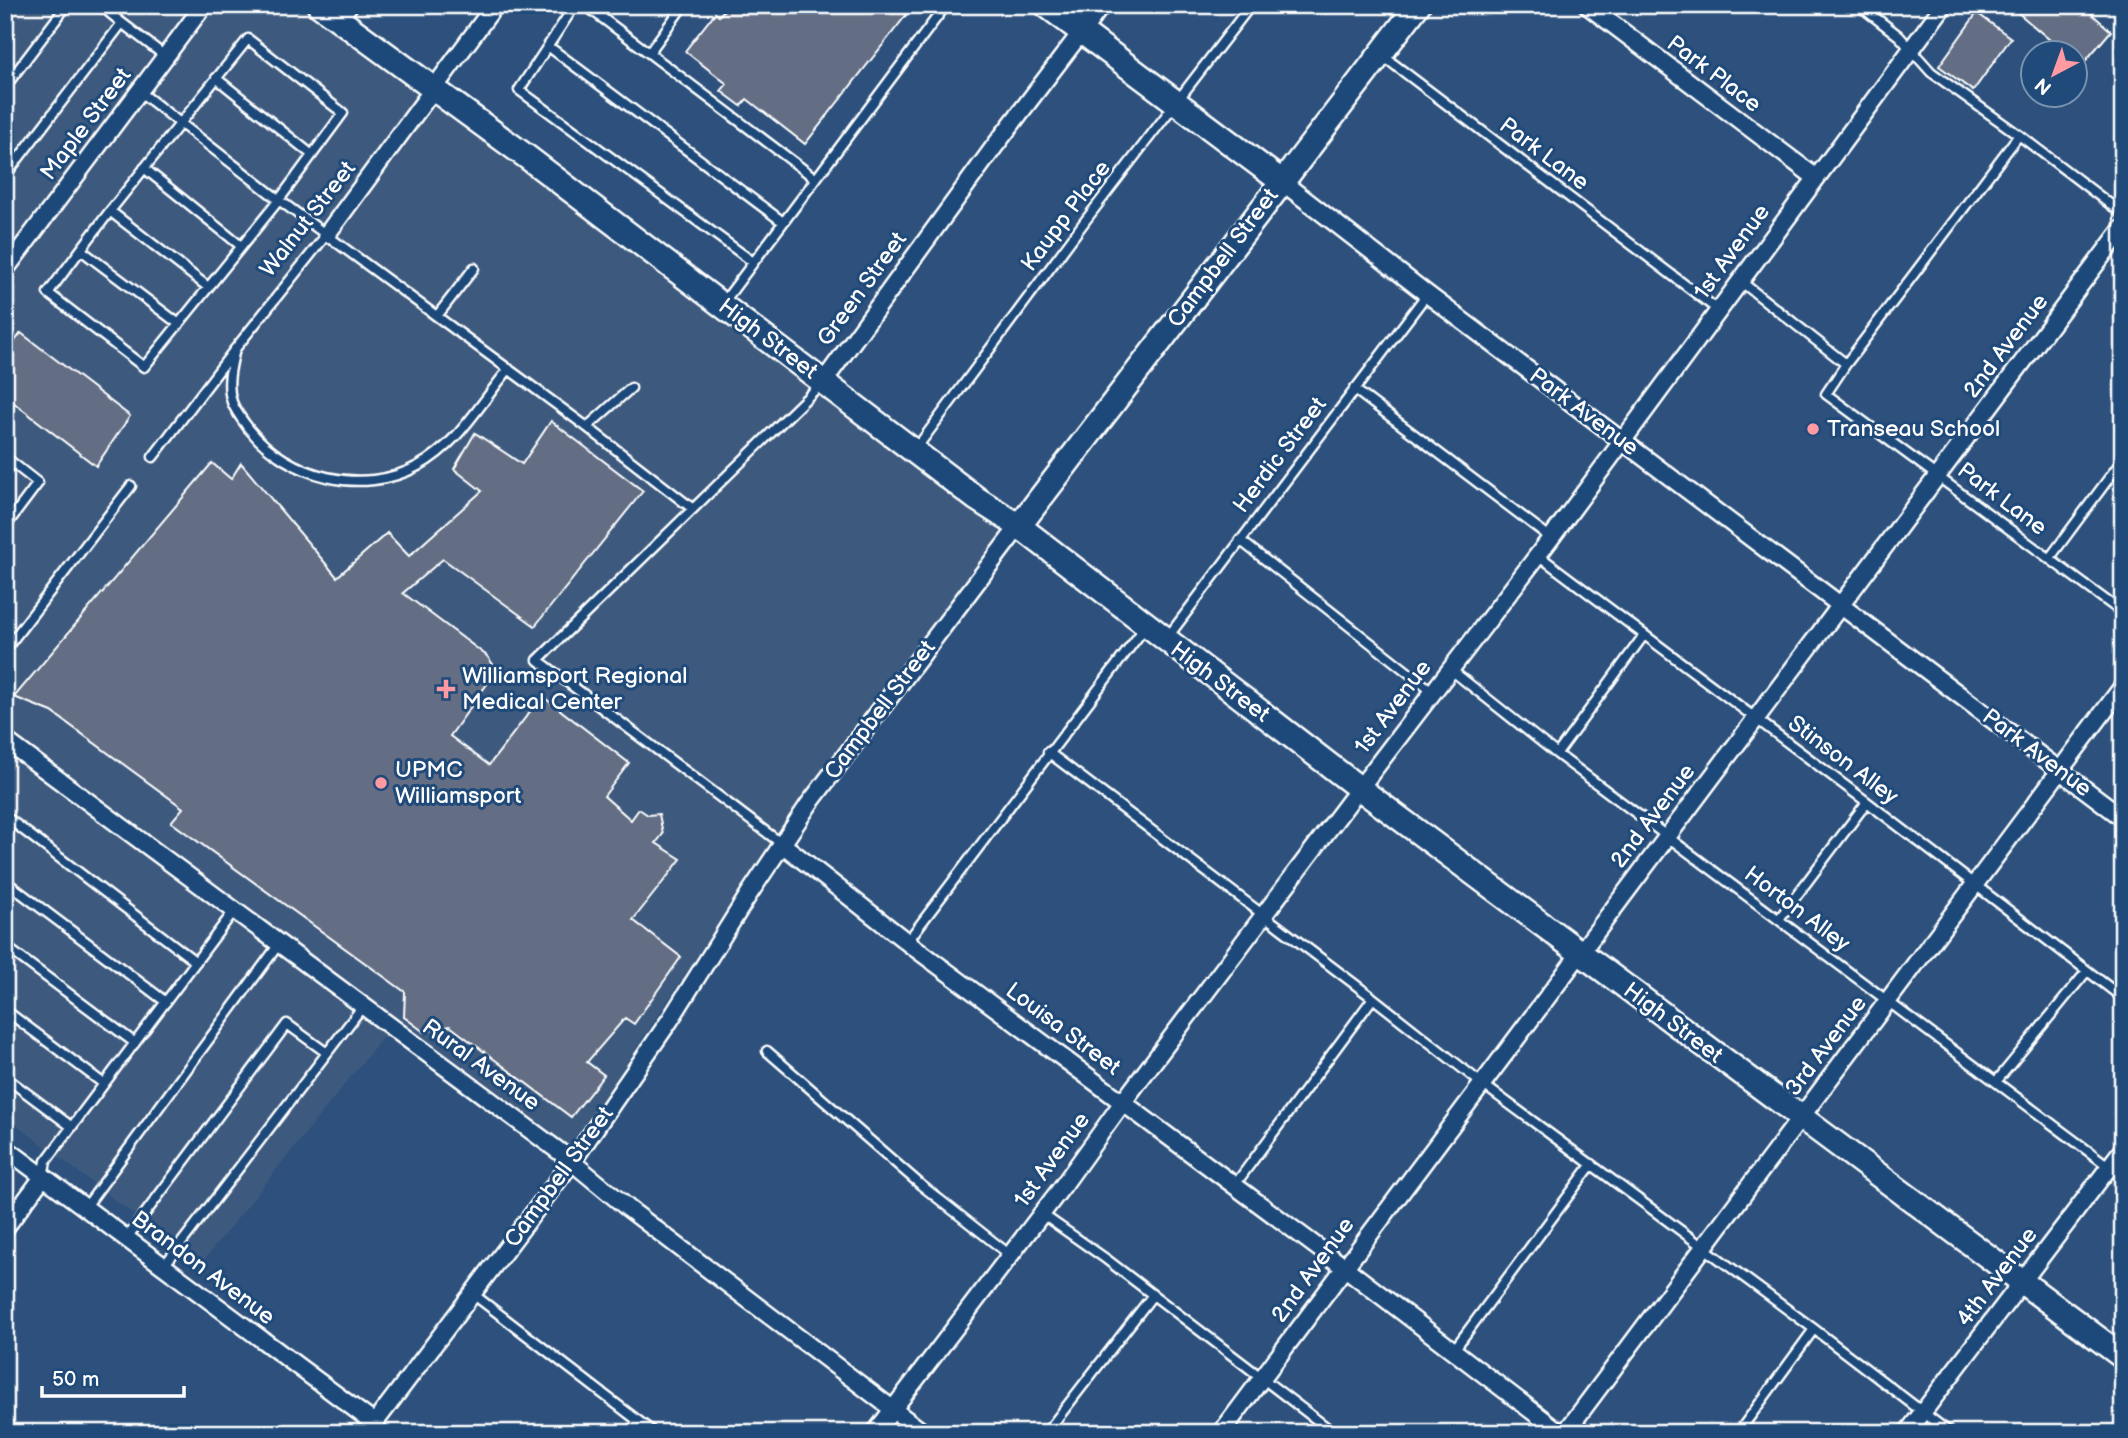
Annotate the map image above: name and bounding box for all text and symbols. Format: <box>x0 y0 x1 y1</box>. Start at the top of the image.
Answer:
street label: Park Place <box>1661 30 1767 118</box>
north arrow <box>2020 38 2090 108</box>
street label: Maple Street <box>35 62 137 186</box>
text: N <box>2031 72 2057 99</box>
street label: Park Lane <box>1494 111 1594 197</box>
street label: Walnut Street <box>254 155 362 283</box>
street label: Kaupp Place <box>1015 155 1117 277</box>
street label: Campbell Street <box>1161 183 1285 333</box>
street label: 1st Avenue <box>1688 199 1776 305</box>
street label: Green Street <box>811 226 913 352</box>
street label: 2nd Avenue <box>1958 288 2054 404</box>
street label: High Street <box>713 293 823 385</box>
street label: Park Avenue <box>1524 362 1644 462</box>
street label: Herdic Street <box>1227 391 1333 519</box>
place label: Transeau School <box>1827 415 2000 443</box>
marker: Transeau School <box>1805 421 1821 437</box>
street label: Park Lane <box>1952 456 2052 542</box>
street label: Campbell Street <box>818 635 942 785</box>
street label: High Street <box>1165 636 1275 728</box>
street label: 1st Avenue <box>1348 654 1438 760</box>
place label: Williamsport Regional Medical Center <box>462 662 687 716</box>
marker: Williamsport Regional Medical Center <box>436 679 456 699</box>
street label: Park Avenue <box>1977 703 2097 803</box>
street label: Stinson Alley <box>1782 709 1904 811</box>
place label: UPMC Williamsport <box>395 756 521 810</box>
street label: 2nd Avenue <box>1605 758 1701 874</box>
marker: UPMC Williamsport <box>373 775 389 791</box>
street label: Horton Alley <box>1739 860 1856 958</box>
street label: Louisa Street <box>1000 977 1126 1081</box>
street label: High Street <box>1618 977 1728 1069</box>
street label: 3rd Avenue <box>1779 990 1873 1102</box>
street label: Rural Avenue <box>417 1013 545 1117</box>
street label: Campbell Street <box>498 1101 620 1253</box>
street label: 1st Avenue <box>1008 1107 1096 1213</box>
street label: Brandon Avenue <box>126 1205 280 1331</box>
street label: 2nd Avenue <box>1265 1212 1361 1328</box>
street label: 4th Avenue <box>1951 1222 2043 1332</box>
scale bar <box>42 1354 184 1398</box>
text: 50 m <box>52 1367 99 1392</box>

